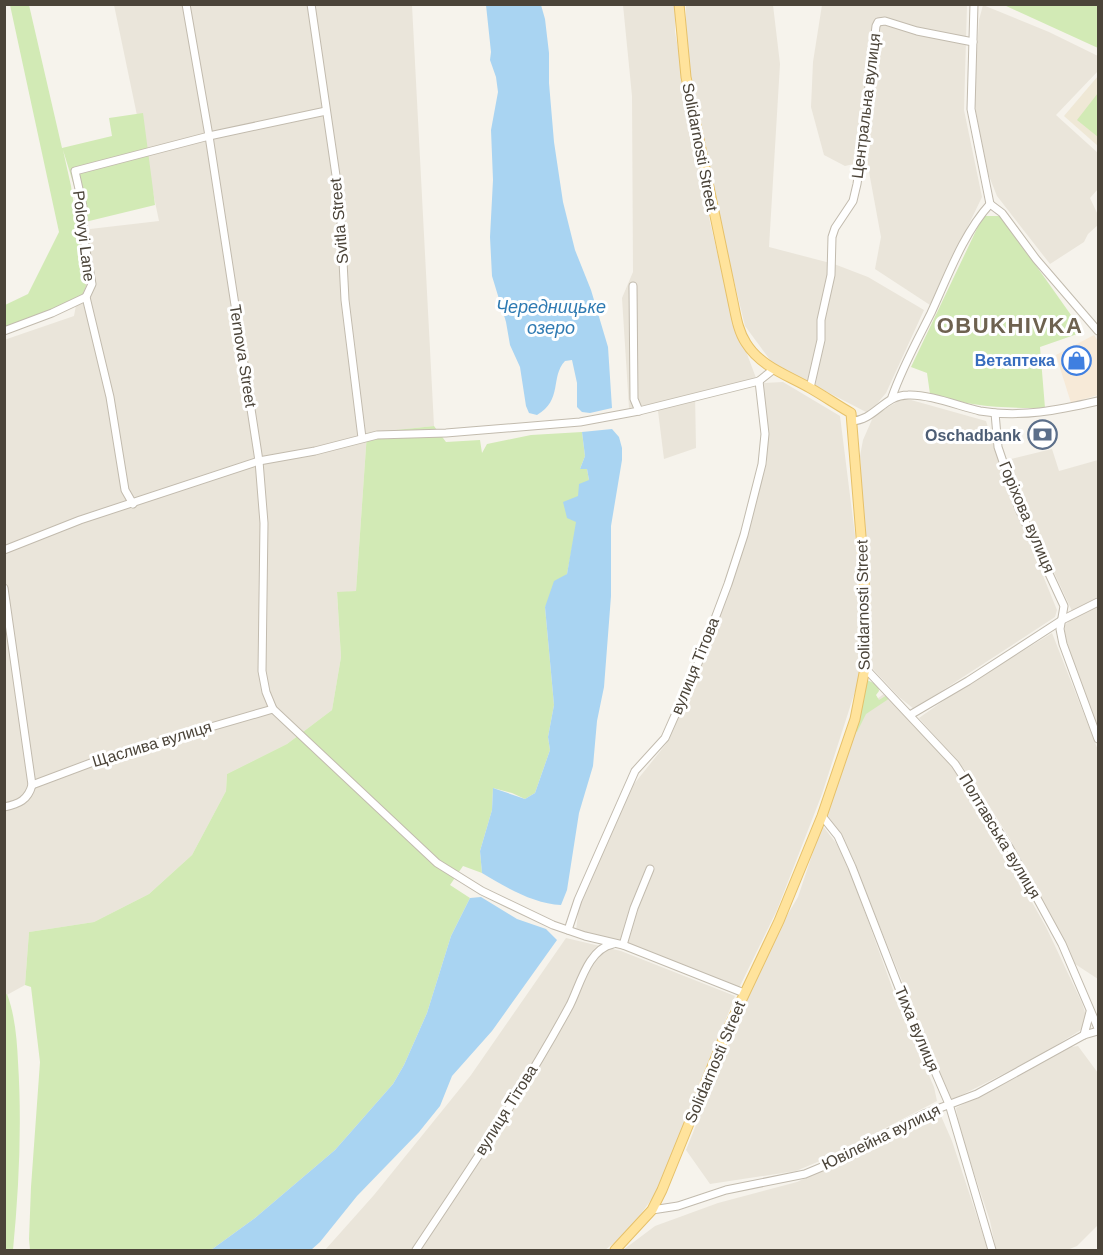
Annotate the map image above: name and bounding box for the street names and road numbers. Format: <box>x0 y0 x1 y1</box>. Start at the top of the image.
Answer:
street label: Центральна вулиця <box>849 32 883 180</box>
street label: Solidarnosti Street <box>679 81 721 213</box>
street label: Svitla Street <box>327 177 351 265</box>
street label: Polovyi Lane <box>70 189 98 283</box>
street label: Ternova Street <box>226 303 260 409</box>
street label: Горіхова вулиця <box>996 459 1058 575</box>
street label: Solidarnosti Street <box>853 539 873 671</box>
street label: вулиця Тітова <box>668 615 722 717</box>
street label: Щаслива вулиця <box>90 718 214 770</box>
street label: Полтавська вулиця <box>956 770 1044 902</box>
street label: Тиха вулиця <box>891 984 943 1074</box>
street label: Solidarnosti Street <box>682 998 749 1125</box>
street label: вулиця Тітова <box>472 1062 541 1158</box>
street label: Ювілейна вулиця <box>819 1101 943 1173</box>

